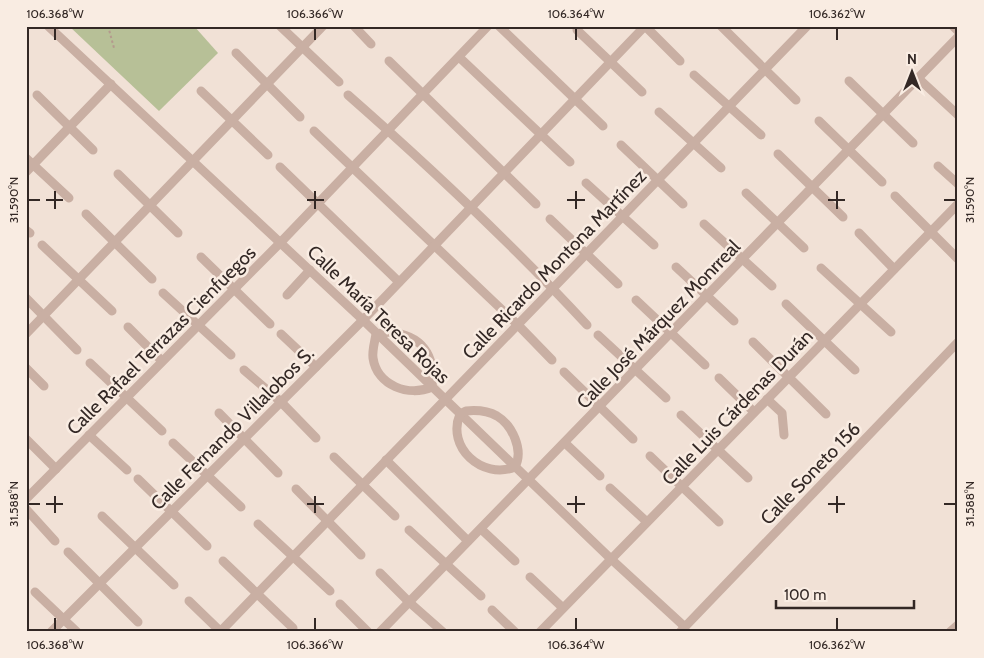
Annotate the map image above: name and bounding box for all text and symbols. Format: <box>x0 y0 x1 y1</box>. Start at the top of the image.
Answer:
text: 106.368°W <box>26 6 84 21</box>
text: 106.366°W <box>287 6 344 21</box>
text: 106.364°W <box>548 6 605 21</box>
text: 106.362°W <box>809 6 866 21</box>
north arrow <box>886 48 936 98</box>
text: N <box>907 50 917 68</box>
street label: Calle Ricardo Montona Martínez <box>458 165 651 364</box>
text: 31.590°N <box>6 177 21 223</box>
text: 31.590°N <box>962 177 977 223</box>
street label: Calle José Márquez Monrreal <box>572 235 745 413</box>
street label: Calle María Teresa Rojas <box>303 240 455 388</box>
street label: Calle Rafael Terrazas Cienfuegos <box>62 241 261 440</box>
street label: Calle Luis Cárdenas Durán <box>657 325 818 490</box>
street label: Calle Fernando Villalobos S. <box>146 342 319 515</box>
street label: Calle Soneto 156 <box>756 417 865 530</box>
text: 31.588°N <box>6 481 21 527</box>
text: 31.588°N <box>962 481 977 527</box>
scale bar <box>776 578 914 610</box>
text: 100 m <box>784 586 826 604</box>
text: 106.368°W <box>26 637 84 652</box>
text: 106.366°W <box>287 637 344 652</box>
text: 106.364°W <box>548 637 605 652</box>
text: 106.362°W <box>809 637 866 652</box>

